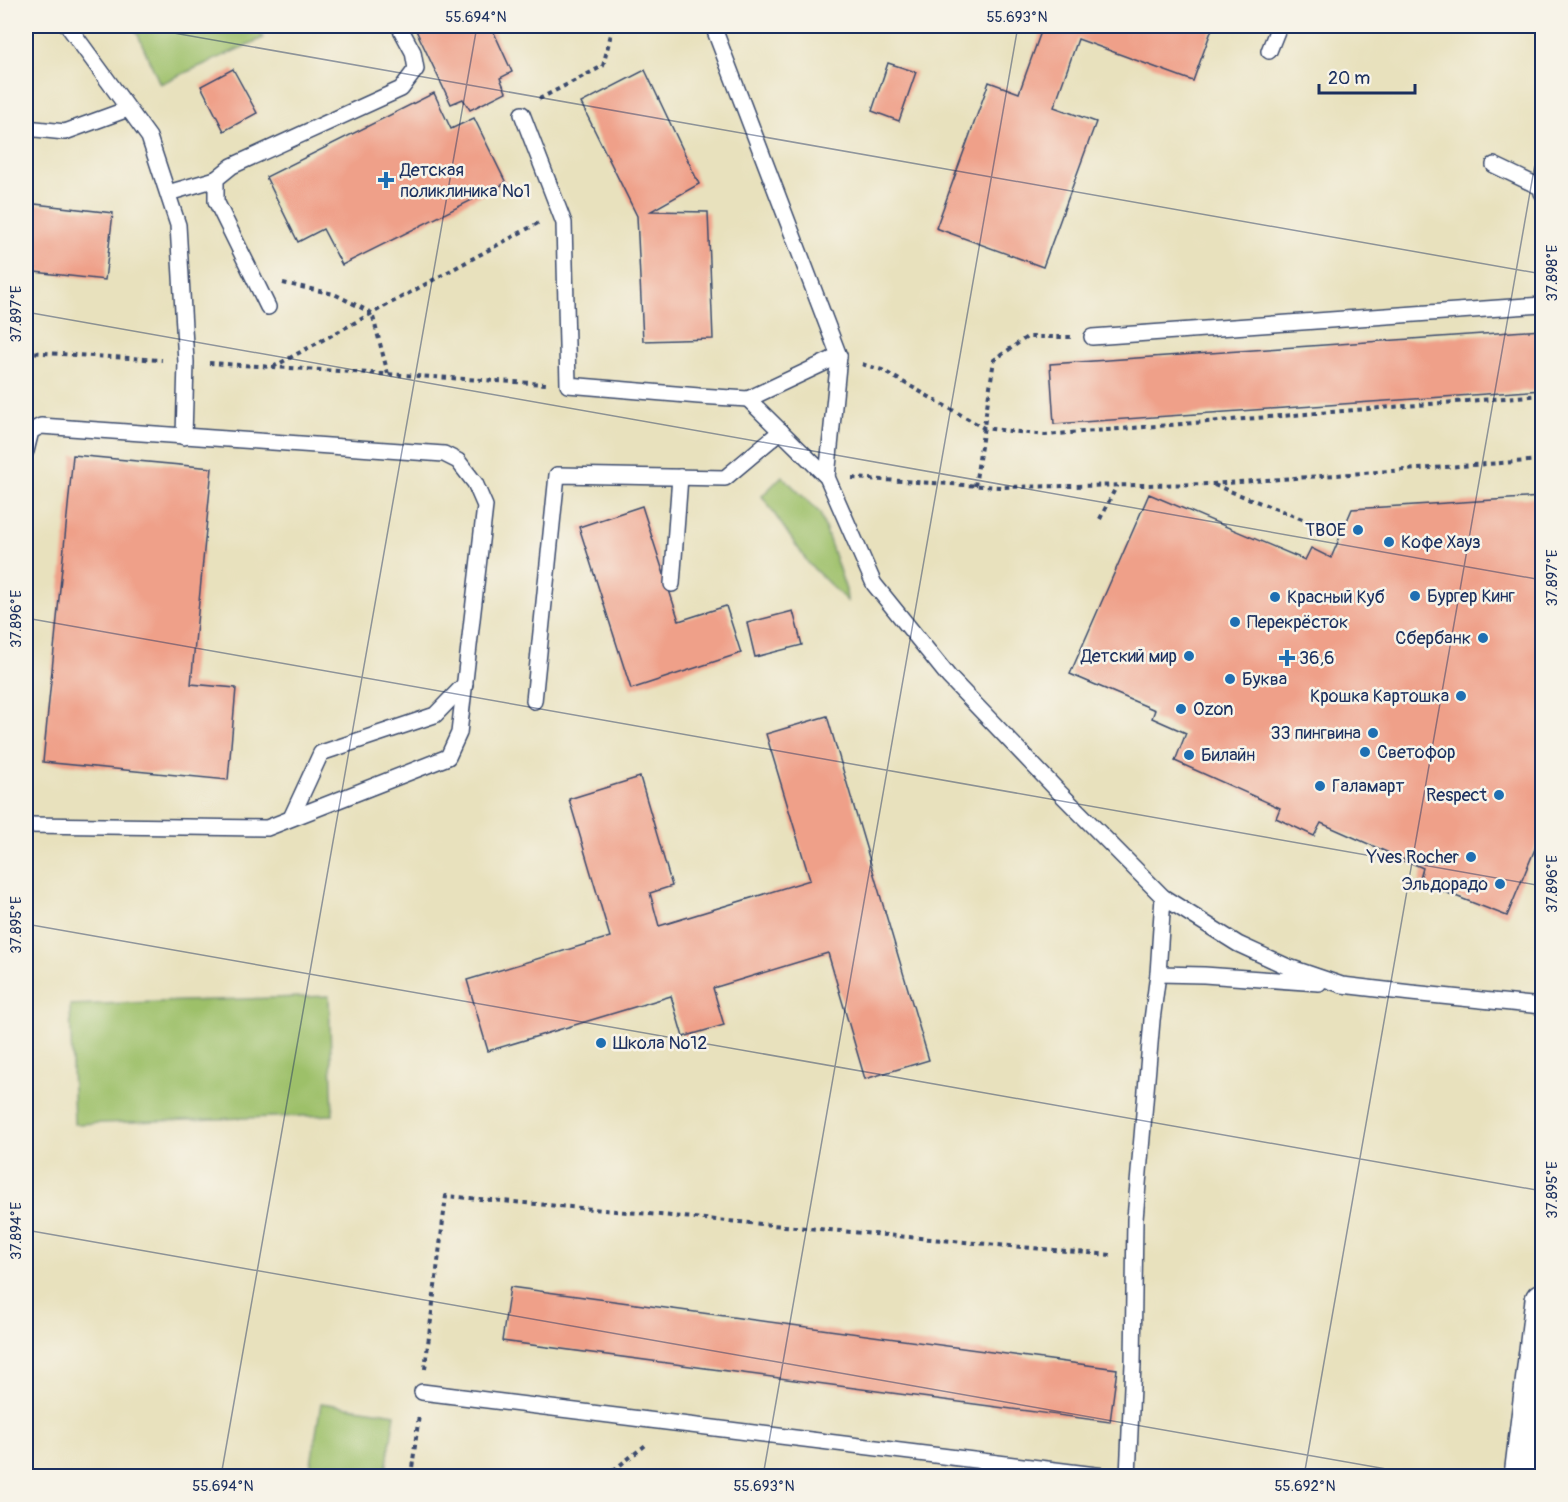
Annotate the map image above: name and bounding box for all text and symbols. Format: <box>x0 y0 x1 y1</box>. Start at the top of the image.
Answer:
text: 55.694°N <box>445 8 507 27</box>
text: 55.693°N <box>986 8 1048 27</box>
scale bar <box>1319 57 1415 95</box>
text: 20 m <box>1328 67 1370 90</box>
place label: Детская поликлиника №1 <box>399 159 531 203</box>
marker: Детская поликлиника №1 <box>377 171 395 189</box>
text: 37.898°E <box>1543 244 1562 301</box>
text: 37.897°E <box>7 285 26 343</box>
place label: ТВОЕ <box>1305 519 1346 542</box>
marker: ТВОЕ <box>1351 523 1365 537</box>
place label: Кофе Хауз <box>1401 531 1481 554</box>
marker: Кофе Хауз <box>1382 535 1396 549</box>
text: 37.897°E <box>1543 549 1562 607</box>
place label: Бургер Кинг <box>1427 585 1515 608</box>
place label: Красный Куб <box>1287 586 1385 609</box>
marker: Бургер Кинг <box>1408 589 1422 603</box>
text: 37.896°E <box>7 590 26 648</box>
marker: Красный Куб <box>1268 590 1282 604</box>
place label: Перекрёсток <box>1247 611 1348 634</box>
marker: Перекрёсток <box>1228 615 1242 629</box>
place label: Сбербанк <box>1395 627 1471 650</box>
marker: Сбербанк <box>1476 631 1490 645</box>
place label: Детский мир <box>1080 645 1177 668</box>
place label: 36,6 <box>1299 647 1335 670</box>
marker: Детский мир <box>1182 649 1196 663</box>
marker: 36,6 <box>1280 651 1294 665</box>
place label: Буква <box>1242 668 1287 691</box>
marker: Буква <box>1223 672 1237 686</box>
place label: Крошка Картошка <box>1310 685 1449 708</box>
marker: Крошка Картошка <box>1454 689 1468 703</box>
place label: Ozon <box>1193 698 1233 721</box>
marker: Ozon <box>1174 702 1188 716</box>
place label: 33 пингвина <box>1270 722 1361 745</box>
marker: 33 пингвина <box>1366 726 1380 740</box>
place label: Светофор <box>1377 741 1455 764</box>
place label: Билайн <box>1201 744 1255 767</box>
marker: Светофор <box>1358 745 1372 759</box>
marker: Билайн <box>1182 748 1196 762</box>
place label: Галамарт <box>1332 775 1405 798</box>
marker: Галамарт <box>1313 779 1327 793</box>
place label: Respect <box>1426 784 1488 807</box>
marker: Respect <box>1492 788 1506 802</box>
place label: Yves Rocher <box>1366 846 1460 869</box>
marker: Yves Rocher <box>1464 850 1478 864</box>
text: 37.896°E <box>1543 855 1562 913</box>
place label: Эльдорадо <box>1402 873 1488 896</box>
marker: Эльдорадо <box>1493 877 1507 891</box>
text: 37.895°E <box>7 896 26 954</box>
place label: Школа №12 <box>613 1032 707 1055</box>
marker: Школа №12 <box>594 1036 608 1050</box>
text: 37.895°E <box>1543 1161 1562 1219</box>
text: 37.894°E <box>7 1202 26 1260</box>
text: 55.694°N <box>192 1477 254 1496</box>
text: 55.693°N <box>733 1477 795 1496</box>
text: 55.692°N <box>1274 1477 1336 1496</box>

